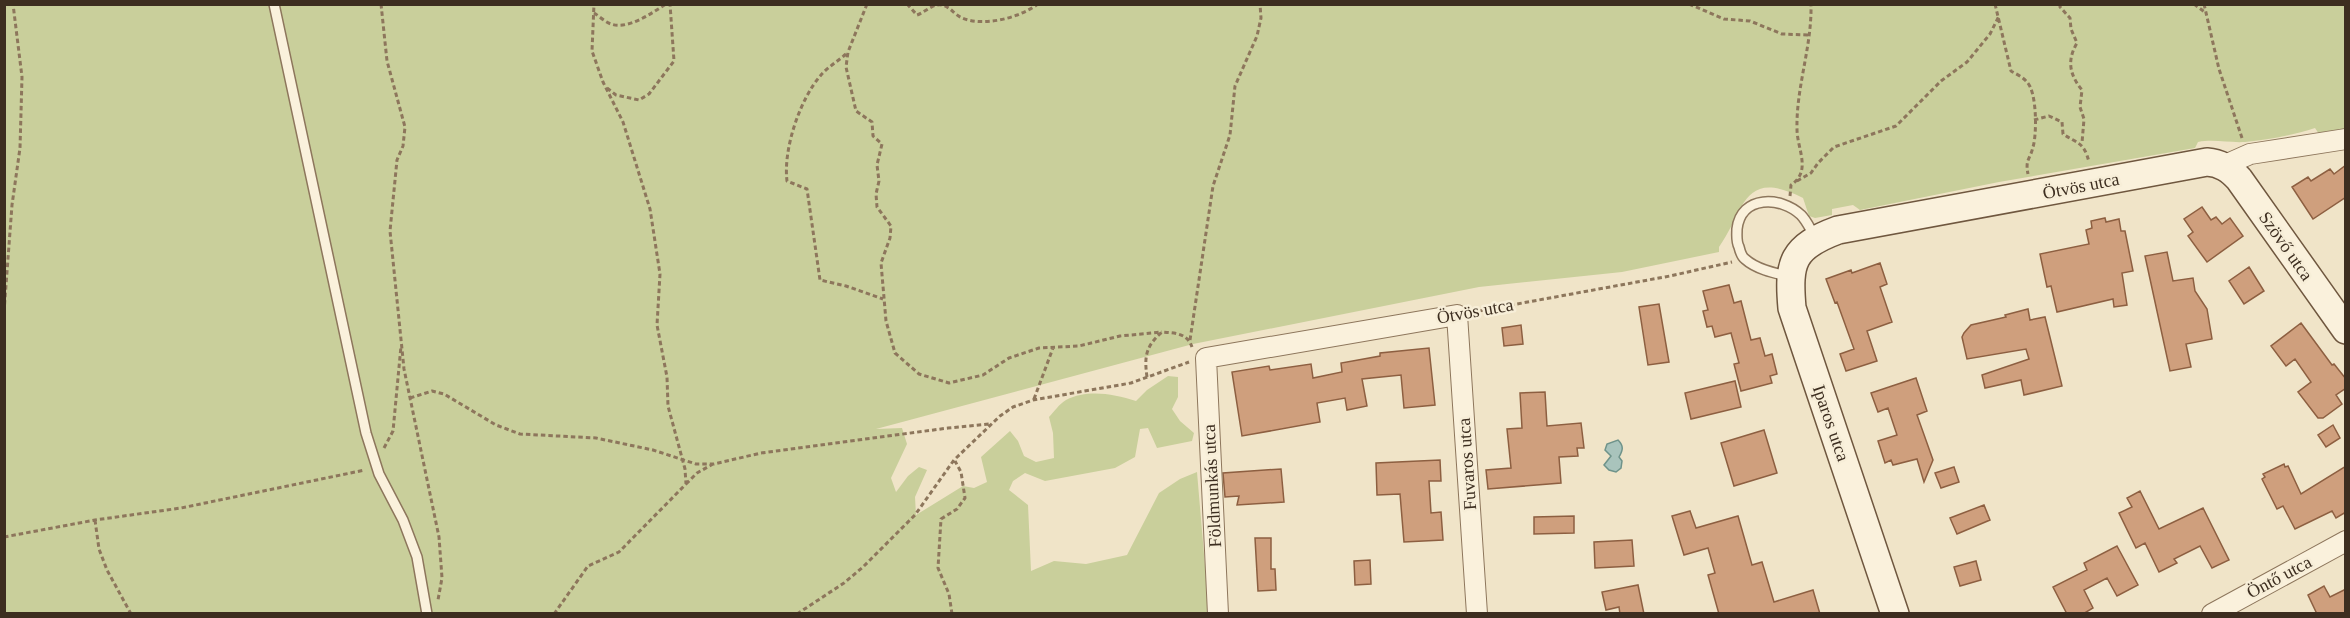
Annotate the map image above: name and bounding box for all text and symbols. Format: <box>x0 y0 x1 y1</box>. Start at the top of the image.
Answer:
street label: Ötvös utca <box>2041 169 2121 203</box>
street label: Szövő utca <box>2255 208 2317 284</box>
street label: Ötvös utca <box>1435 294 1515 328</box>
street label: Iparos utca <box>1809 382 1853 464</box>
street label: Fuvaros utca <box>1454 417 1480 511</box>
street label: Földmunkás utca <box>1199 424 1225 548</box>
street label: Öntő utca <box>2243 552 2315 602</box>

